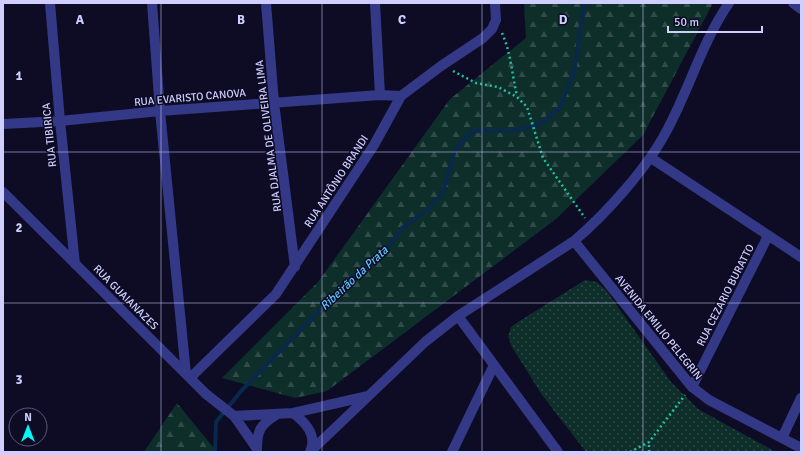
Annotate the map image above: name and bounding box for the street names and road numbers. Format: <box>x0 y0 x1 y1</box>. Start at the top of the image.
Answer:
street label: RUA DJALMA DE OLIVEIRA LIMA <box>253 59 284 212</box>
street label: RUA EVARISTO CANOVA <box>134 86 247 109</box>
street label: RUA TIBIRICA <box>40 102 59 168</box>
street label: RUA ANTÔNIO BRANDI <box>301 132 371 230</box>
street label: RUA CEZARIO BURATTO <box>694 242 757 348</box>
street label: RUA GUAIANAZES <box>91 262 161 332</box>
street label: AVENIDA EMILIO PELEGRIN <box>612 272 705 382</box>

